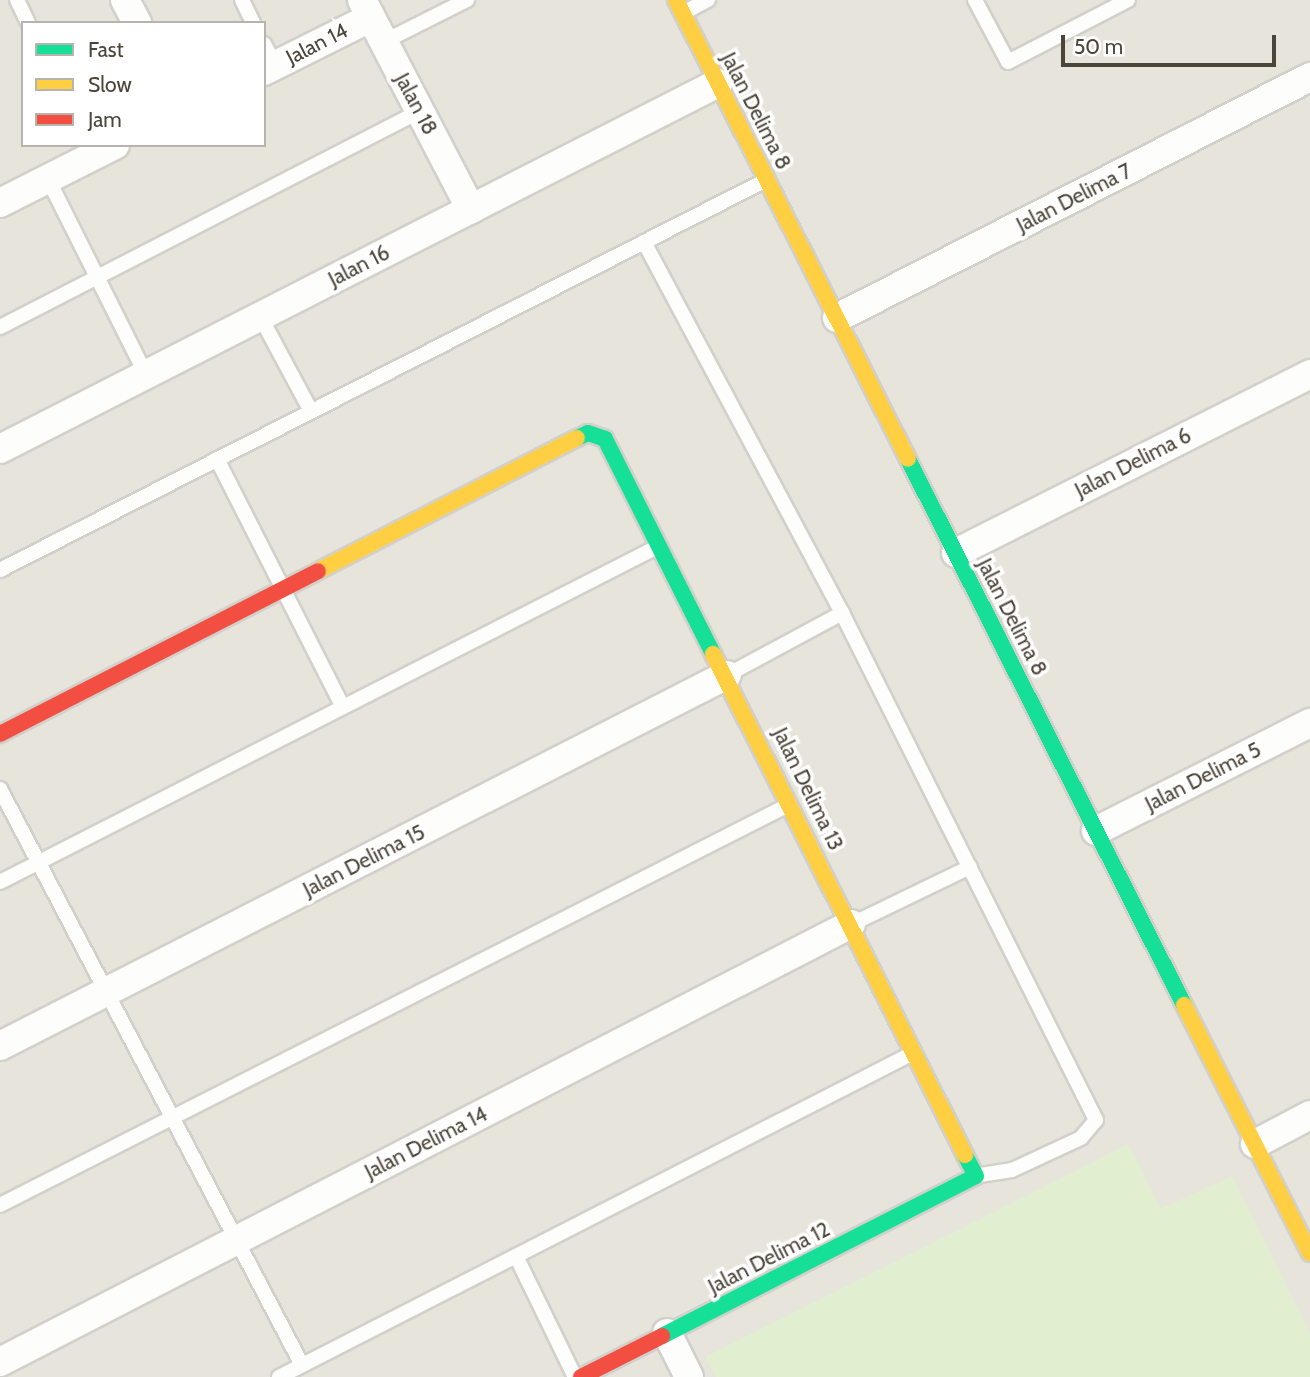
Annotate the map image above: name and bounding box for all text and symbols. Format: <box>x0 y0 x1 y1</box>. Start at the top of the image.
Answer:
street label: Jalan 14 <box>282 18 352 70</box>
legend <box>21 21 266 147</box>
scale bar <box>1065 21 1280 65</box>
text: 50 m <box>1074 34 1123 59</box>
text: Fast <box>88 37 124 62</box>
street label: Jalan Delima 8 <box>716 48 796 174</box>
street label: Jalan 18 <box>389 69 443 139</box>
text: Slow <box>88 72 132 97</box>
text: Jam <box>88 107 122 132</box>
street label: Jalan Delima 7 <box>1012 158 1136 238</box>
street label: Jalan 16 <box>324 240 394 292</box>
street label: Jalan Delima 6 <box>1071 423 1195 503</box>
street label: Jalan Delima 8 <box>972 554 1052 680</box>
street label: Jalan Delima 13 <box>767 724 849 854</box>
street label: Jalan Delima 5 <box>1141 737 1265 817</box>
street label: Jalan Delima 15 <box>299 819 429 903</box>
street label: Jalan Delima 14 <box>360 1101 492 1185</box>
street label: Jalan Delima 12 <box>704 1217 834 1299</box>

